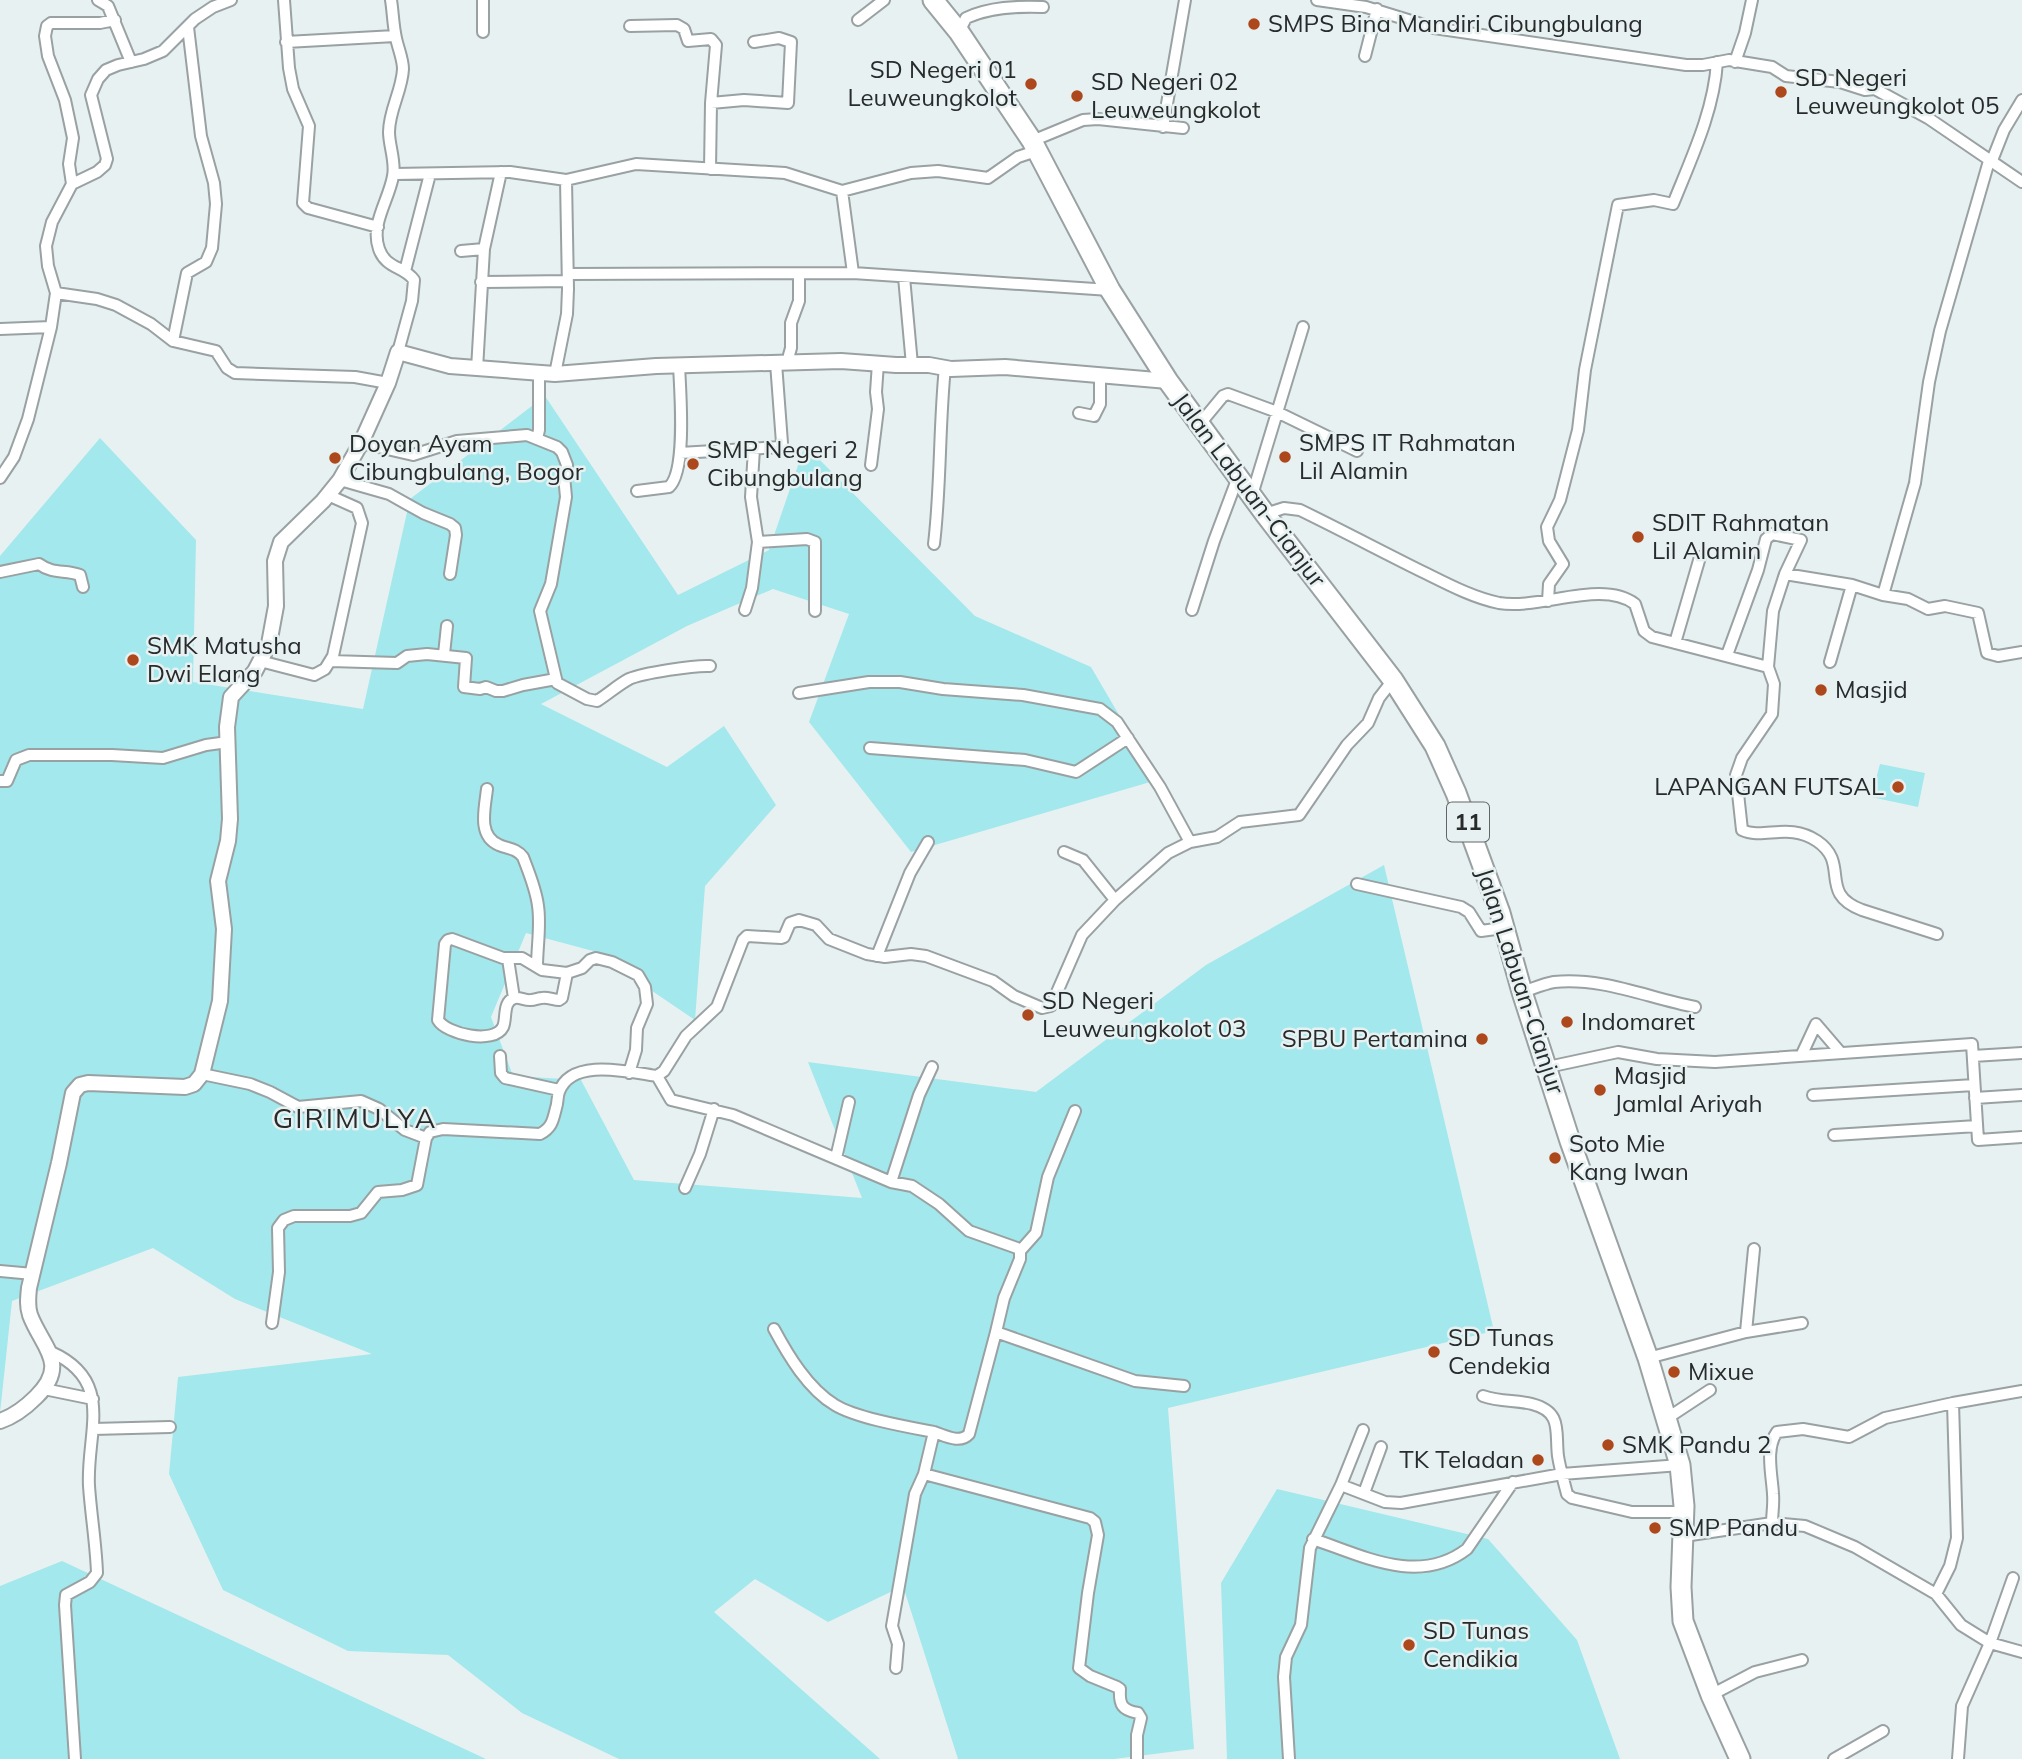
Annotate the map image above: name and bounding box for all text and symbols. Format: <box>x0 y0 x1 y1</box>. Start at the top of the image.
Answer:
place label: SMPS Bina Mandiri Cibungbulang <box>1268 8 1643 38</box>
marker: SMPS Bina Mandiri Cibungbulang <box>1246 16 1262 32</box>
place label: SD Negeri 01 Leuweungkolot <box>848 54 1017 112</box>
place label: SD Negeri Leuweungkolot 05 <box>1795 62 2000 120</box>
place label: SD Negeri 02 Leuweungkolot <box>1091 66 1260 124</box>
marker: SD Negeri 01 Leuweungkolot <box>1023 76 1039 92</box>
marker: SD Negeri Leuweungkolot 05 <box>1773 84 1789 100</box>
marker: SD Negeri 02 Leuweungkolot <box>1069 88 1085 104</box>
street label: Jalan Labuan-Cianjur <box>1167 386 1333 593</box>
place label: SMPS IT Rahmatan Lil Alamin <box>1299 427 1516 485</box>
place label: Doyan Ayam Cibungbulang, Bogor <box>349 428 584 486</box>
place label: SMP Negeri 2 Cibungbulang <box>707 434 863 492</box>
marker: SMPS IT Rahmatan Lil Alamin <box>1277 449 1293 465</box>
marker: Doyan Ayam Cibungbulang, Bogor <box>327 450 343 466</box>
marker: SMP Negeri 2 Cibungbulang <box>685 456 701 472</box>
place label: SDIT Rahmatan Lil Alamin <box>1652 507 1829 565</box>
marker: SDIT Rahmatan Lil Alamin <box>1630 529 1646 545</box>
place label: SMK Matusha Dwi Elang <box>147 630 302 688</box>
marker: SMK Matusha Dwi Elang <box>125 652 141 668</box>
place label: Masjid <box>1835 674 1908 704</box>
marker: Masjid <box>1813 682 1829 698</box>
place label: LAPANGAN FUTSAL <box>1654 771 1884 801</box>
marker: LAPANGAN FUTSAL <box>1890 779 1906 795</box>
road number: 11 <box>1447 802 1489 842</box>
street label: Jalan Labuan-Cianjur <box>1470 864 1572 1098</box>
place label: SD Negeri Leuweungkolot 03 <box>1042 985 1247 1043</box>
place label: Indomaret <box>1581 1006 1695 1036</box>
marker: SD Negeri Leuweungkolot 03 <box>1020 1007 1036 1023</box>
marker: Indomaret <box>1559 1014 1575 1030</box>
place label: SPBU Pertamina <box>1282 1023 1468 1053</box>
marker: SPBU Pertamina <box>1474 1031 1490 1047</box>
place label: Masjid Jamlal Ariyah <box>1614 1060 1763 1118</box>
marker: Masjid Jamlal Ariyah <box>1592 1082 1608 1098</box>
district label: GIRIMULYA <box>273 1100 437 1135</box>
place label: Soto Mie Kang Iwan <box>1569 1128 1689 1186</box>
marker: Soto Mie Kang Iwan <box>1547 1150 1563 1166</box>
place label: SD Tunas Cendekia <box>1448 1322 1554 1380</box>
marker: SD Tunas Cendekia <box>1426 1344 1442 1360</box>
place label: Mixue <box>1688 1356 1754 1386</box>
marker: Mixue <box>1666 1364 1682 1380</box>
place label: SMK Pandu 2 <box>1622 1429 1771 1459</box>
marker: SMK Pandu 2 <box>1600 1437 1616 1453</box>
place label: TK Teladan <box>1399 1444 1524 1474</box>
marker: TK Teladan <box>1530 1452 1546 1468</box>
place label: SMP Pandu <box>1669 1512 1798 1542</box>
marker: SMP Pandu <box>1647 1520 1663 1536</box>
place label: SD Tunas Cendikia <box>1423 1615 1529 1673</box>
marker: SD Tunas Cendikia <box>1401 1637 1417 1653</box>

